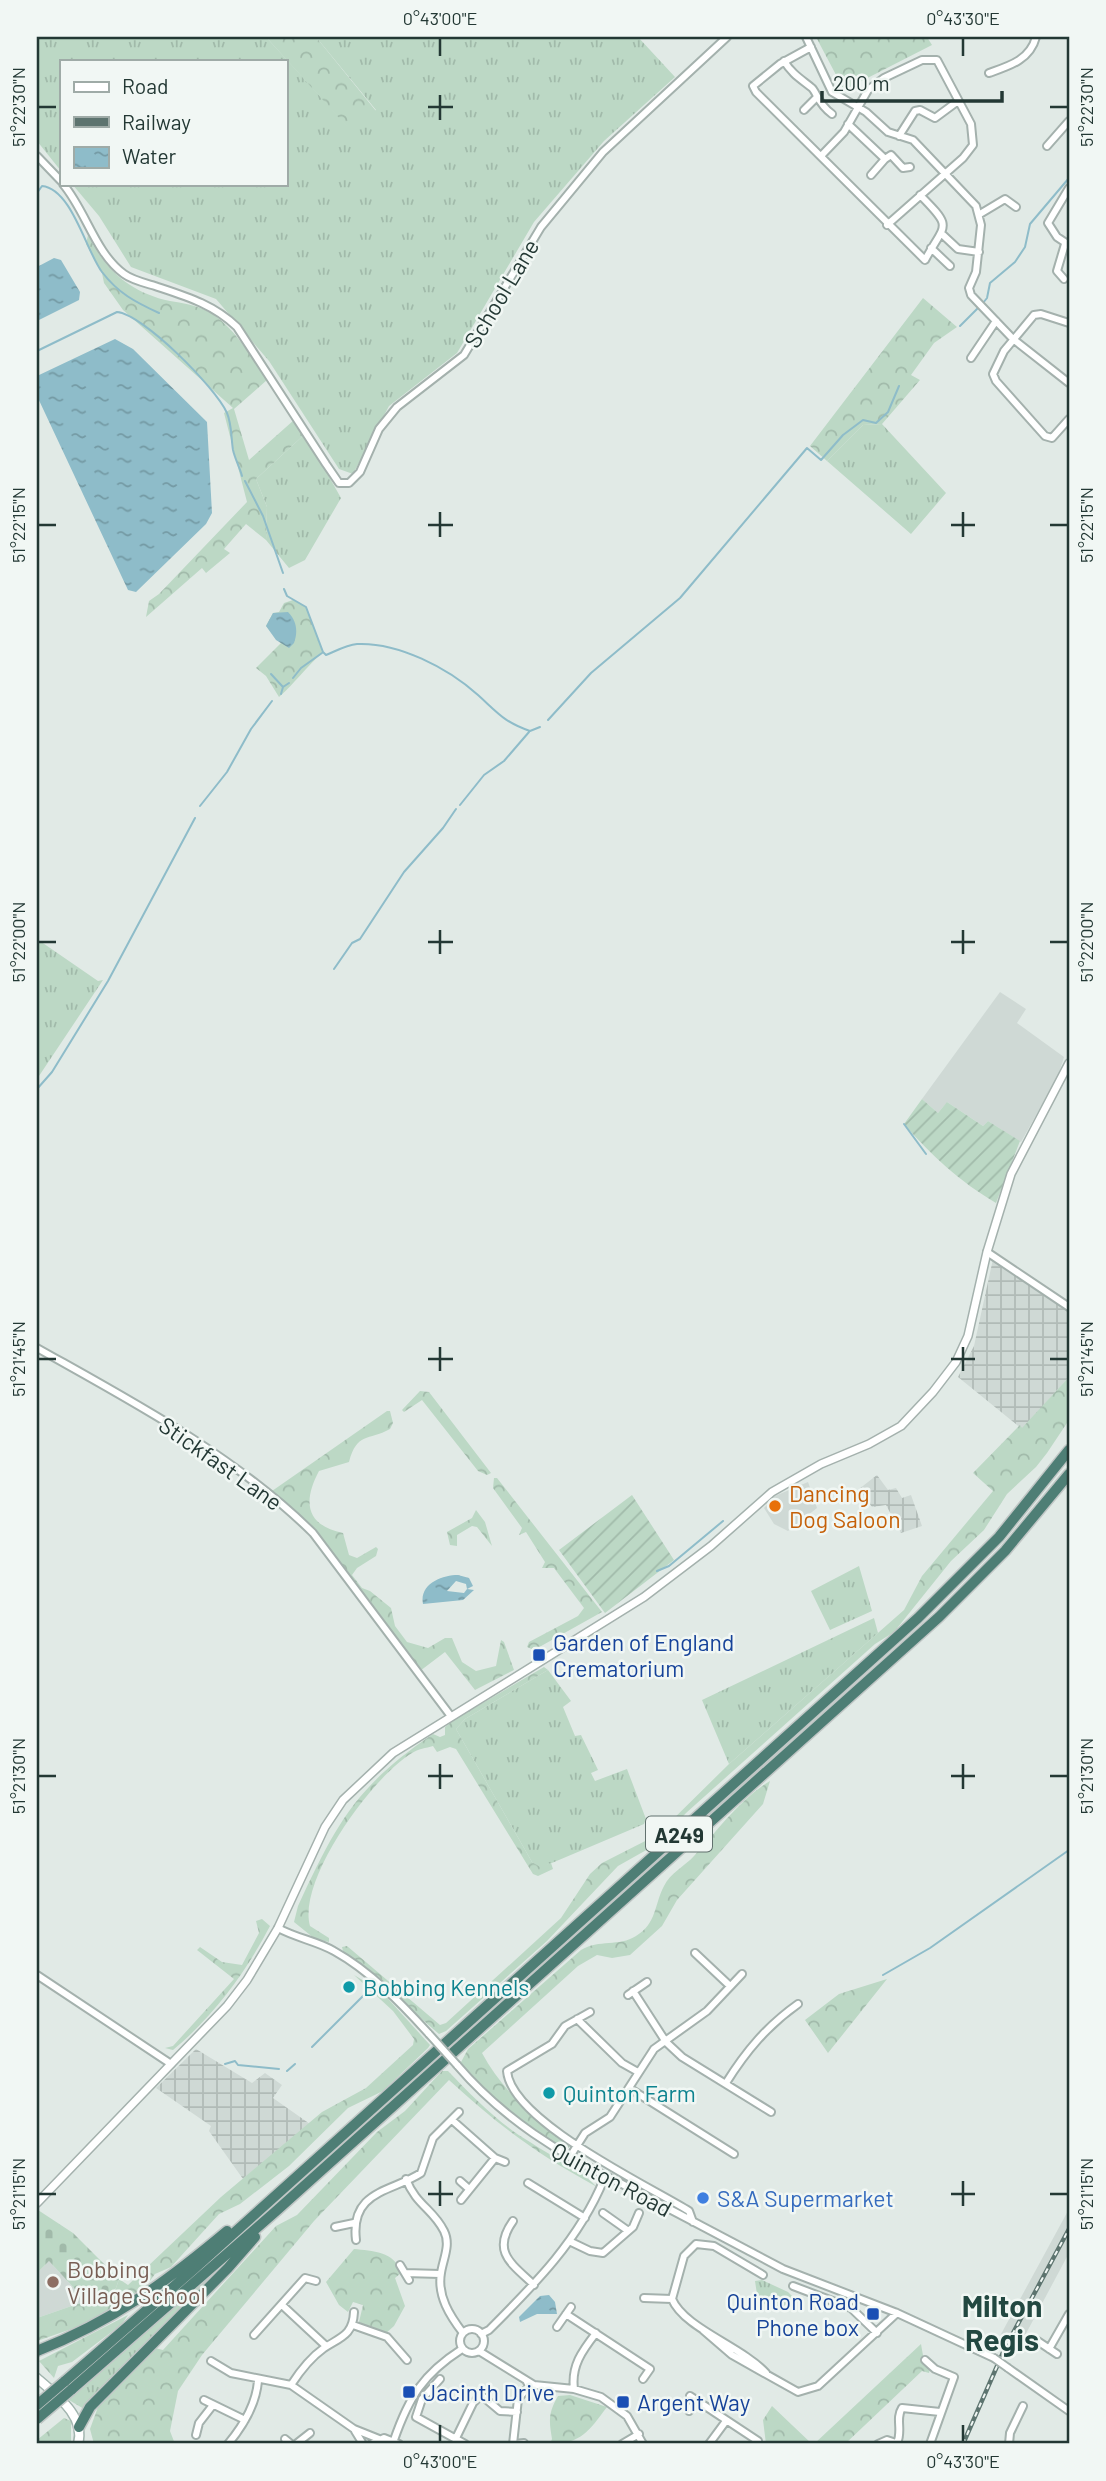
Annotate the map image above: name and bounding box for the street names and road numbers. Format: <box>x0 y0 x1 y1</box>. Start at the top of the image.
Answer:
street label: School Lane <box>458 234 544 352</box>
street label: Stickfast Lane <box>154 1410 288 1516</box>
road number: A249 <box>646 1816 712 1852</box>
street label: Quinton Road <box>547 2136 677 2222</box>

